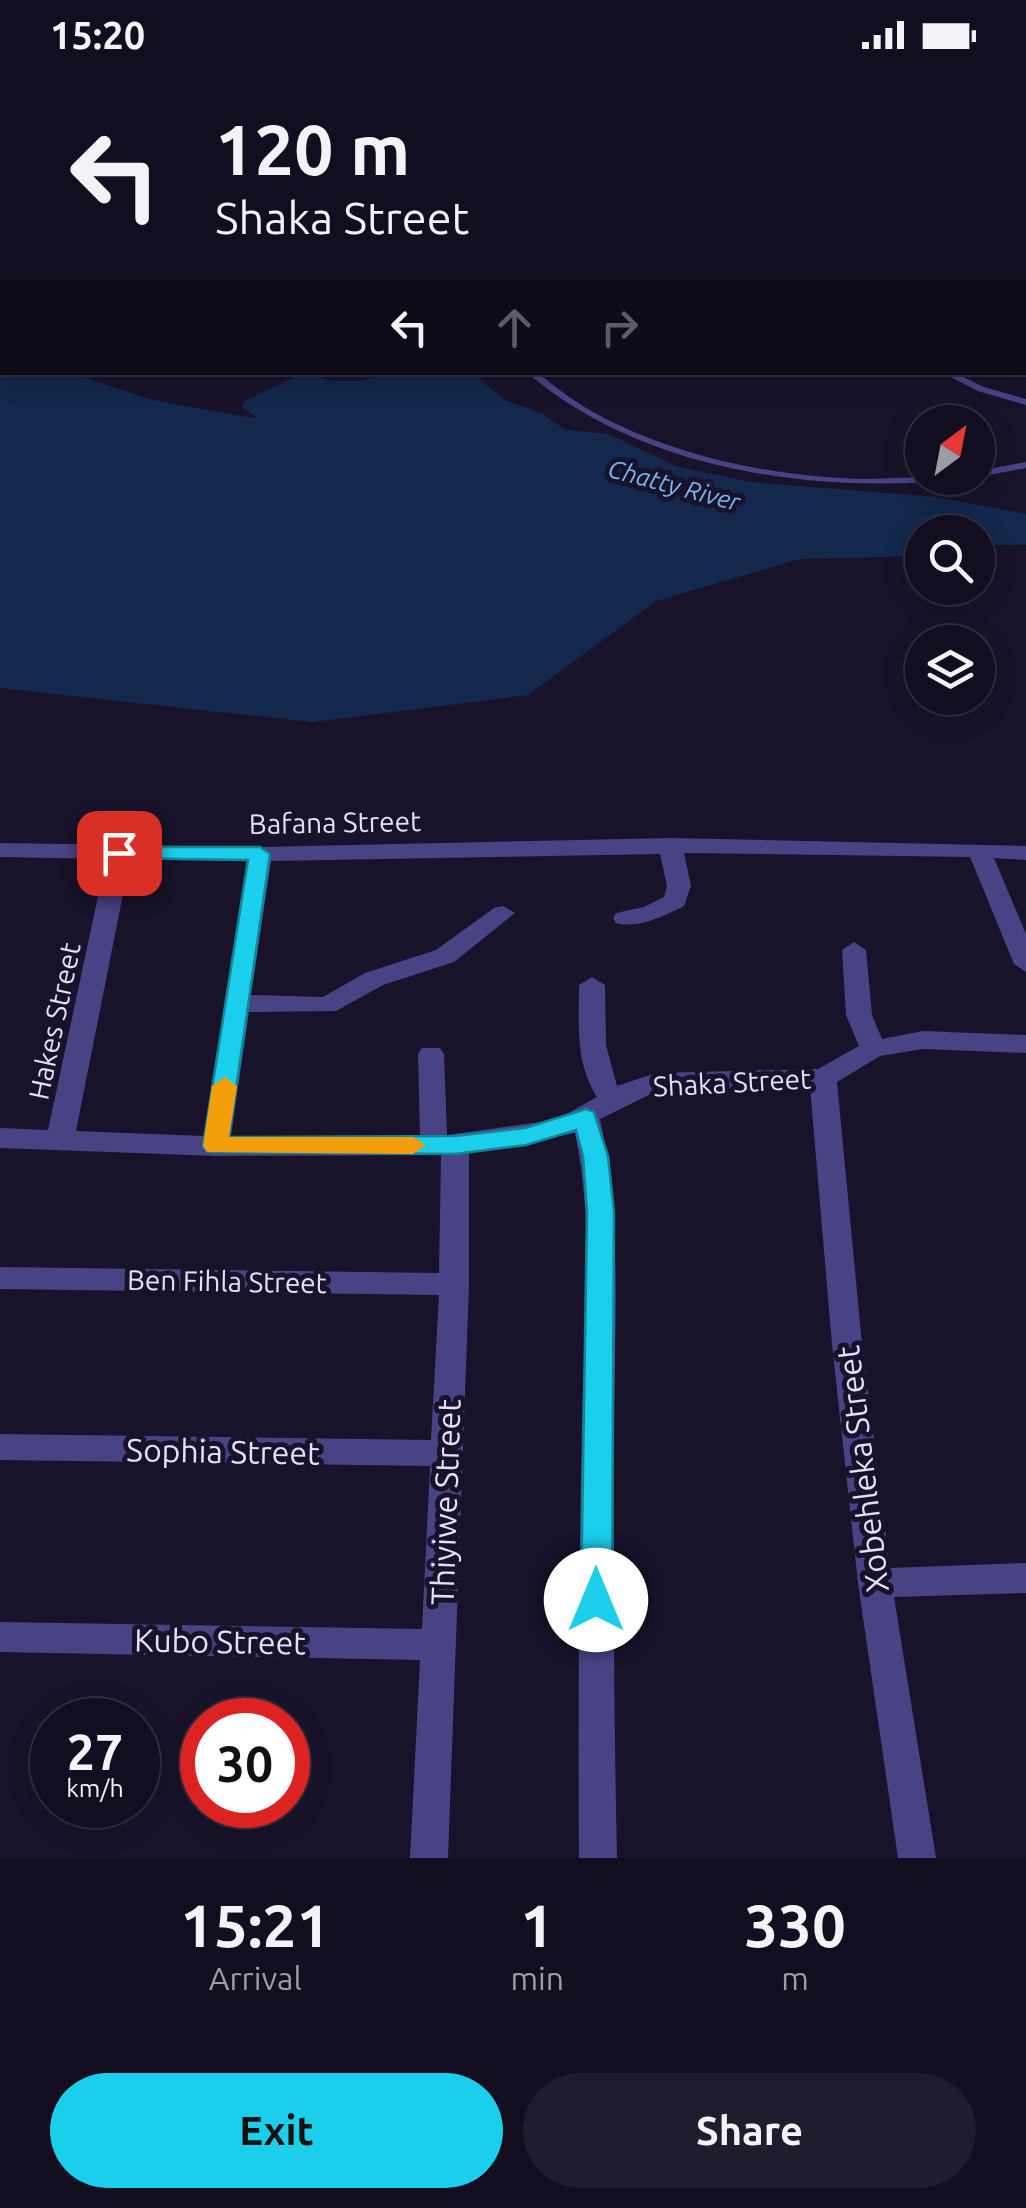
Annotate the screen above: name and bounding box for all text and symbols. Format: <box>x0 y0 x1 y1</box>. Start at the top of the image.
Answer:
text: 15:20 <box>50 14 145 56</box>
icon: left <box>50 110 180 240</box>
text: 120 m <box>215 110 410 188</box>
text: Shaka Street <box>215 192 469 243</box>
icon: left <box>382 300 437 355</box>
icon: ahead <box>487 300 542 355</box>
icon: right <box>592 300 647 355</box>
north arrow <box>905 405 995 495</box>
map controls <box>905 405 995 715</box>
water label: Chatty River <box>605 454 745 516</box>
button: search <box>905 515 995 605</box>
button: layers <box>905 625 995 715</box>
street label: Bafana Street <box>249 805 421 839</box>
pin <box>77 811 162 896</box>
icon: arrive <box>92 826 147 881</box>
street label: Hakes Street <box>22 940 86 1102</box>
street label: Shaka Street <box>652 1062 812 1102</box>
street label: Ben Fihla Street <box>127 1264 327 1298</box>
street label: Xobehleka Street <box>829 1343 895 1594</box>
street label: Thiyiwe Street <box>423 1398 467 1606</box>
street label: Sophia Street <box>126 1431 320 1471</box>
position arrow <box>544 1548 648 1652</box>
street label: Kubo Street <box>134 1622 307 1661</box>
speed limit sign: 30 <box>180 1698 310 1828</box>
text: 27 <box>67 1723 123 1779</box>
text: km/h <box>66 1774 124 1802</box>
text: 15:21 <box>180 1891 330 1958</box>
text: 1 <box>520 1891 554 1958</box>
text: 330 <box>744 1891 846 1958</box>
text: Arrival <box>209 1960 302 1996</box>
text: min <box>510 1960 564 1996</box>
text: m <box>781 1960 809 1996</box>
button: Exit <box>50 2073 503 2188</box>
button: Share <box>523 2073 976 2188</box>

